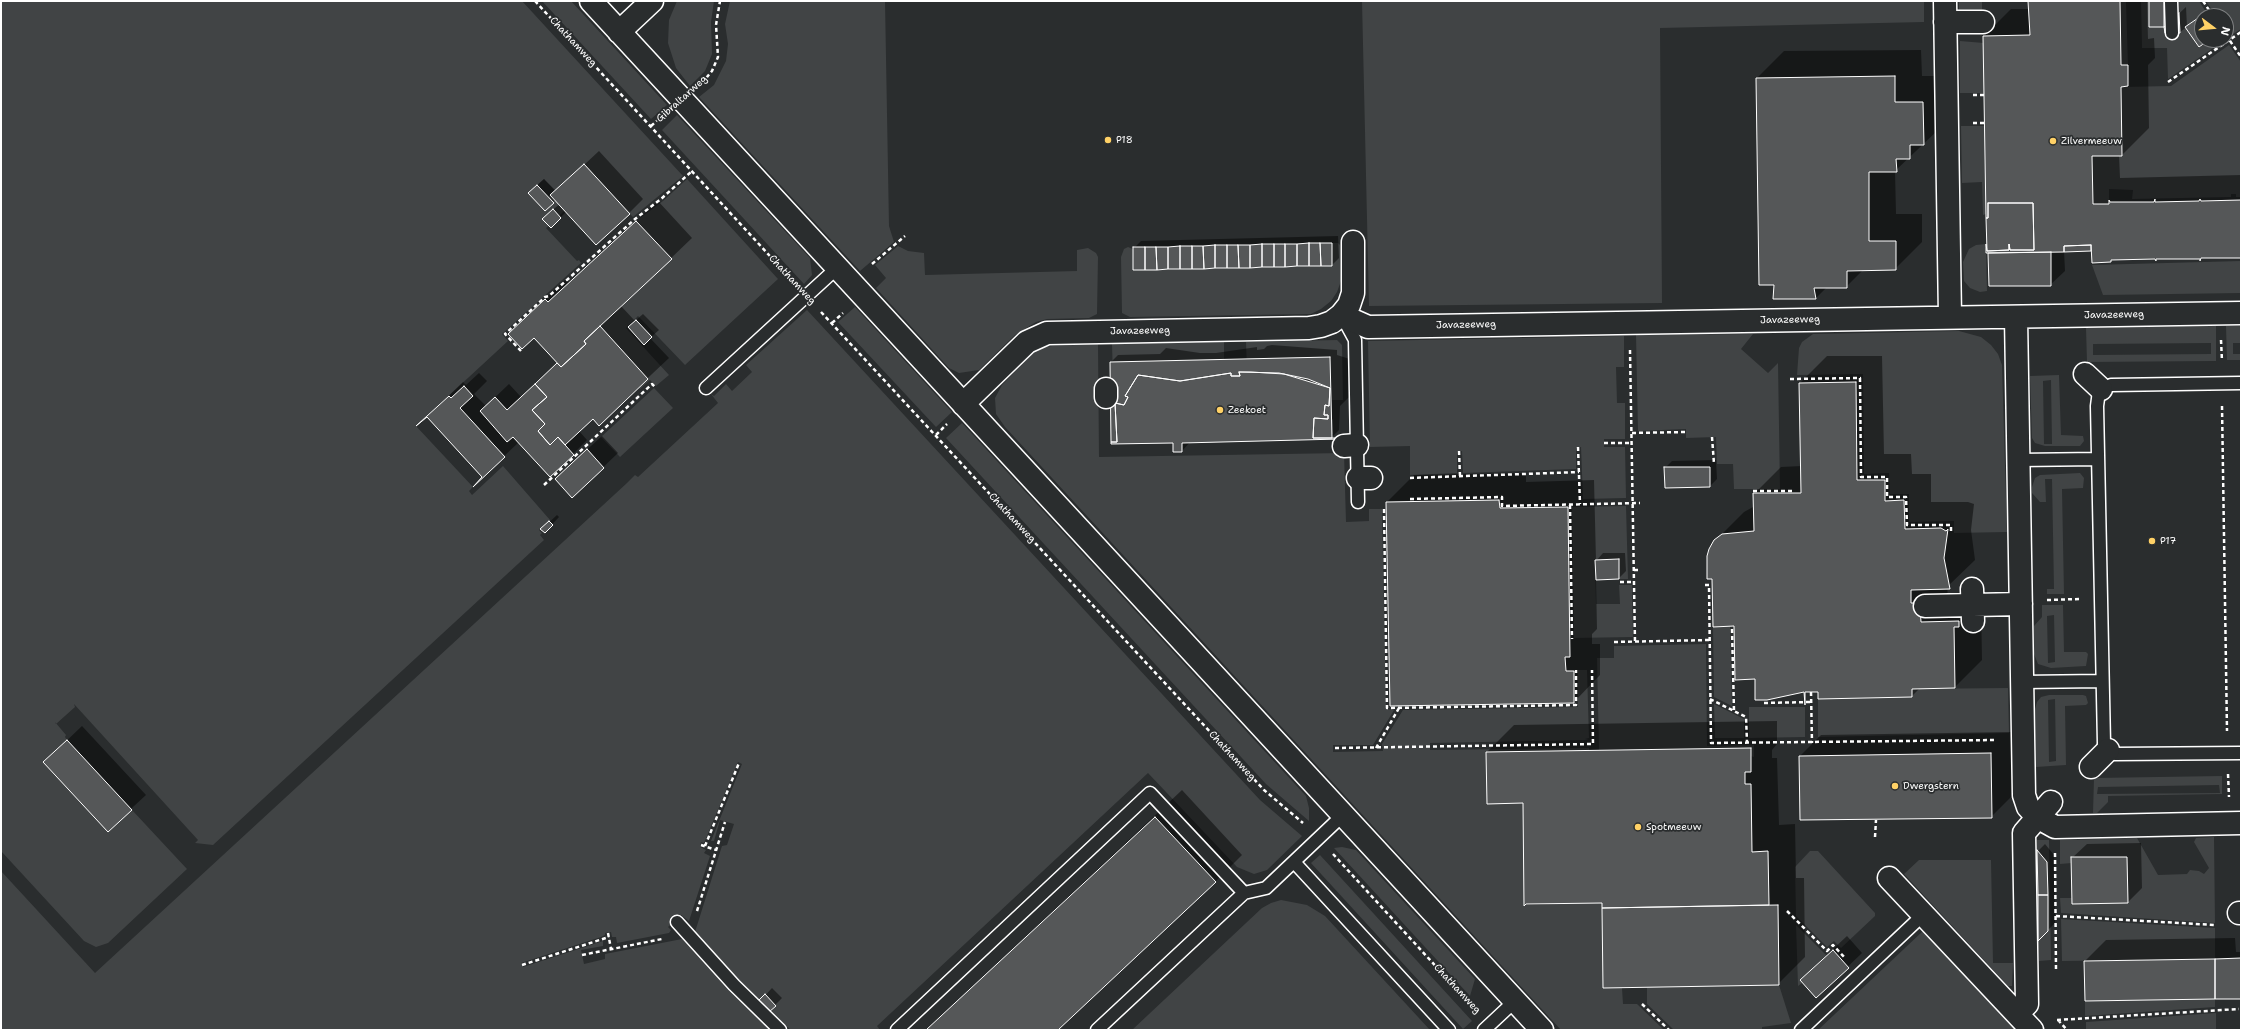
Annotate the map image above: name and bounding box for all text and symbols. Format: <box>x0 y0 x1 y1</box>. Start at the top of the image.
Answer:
north arrow <box>2194 8 2234 48</box>
street label: Chathamweg <box>547 15 599 69</box>
text: N <box>2217 25 2233 37</box>
street label: Gibraltarweg <box>654 73 710 125</box>
place label: P18 <box>1116 134 1133 146</box>
marker: P18 <box>1103 135 1113 145</box>
place label: Zilvermeeuw <box>2061 135 2122 147</box>
marker: Zilvermeeuw <box>2048 136 2058 146</box>
street label: Chathamweg <box>766 253 818 307</box>
street label: Javazeeweg <box>2084 308 2144 322</box>
street label: Javazeeweg <box>1760 313 1820 327</box>
street label: Javazeeweg <box>1436 318 1496 332</box>
street label: Javazeeweg <box>1110 324 1170 338</box>
place label: Zeekoet <box>1228 404 1266 416</box>
marker: Zeekoet <box>1215 405 1225 415</box>
street label: Chathamweg <box>986 491 1038 545</box>
place label: P17 <box>2160 535 2176 547</box>
marker: P17 <box>2147 536 2157 546</box>
street label: Chathamweg <box>1206 729 1258 783</box>
place label: Dwergstern <box>1903 780 1959 792</box>
marker: Dwergstern <box>1890 781 1900 791</box>
place label: Spotmeeuw <box>1646 821 1701 833</box>
marker: Spotmeeuw <box>1633 822 1643 832</box>
street label: Chathamweg <box>1431 962 1483 1016</box>

